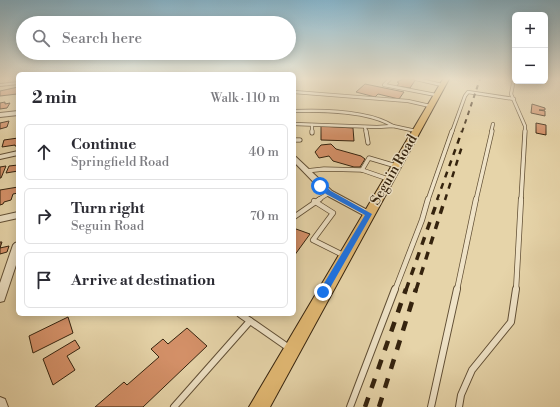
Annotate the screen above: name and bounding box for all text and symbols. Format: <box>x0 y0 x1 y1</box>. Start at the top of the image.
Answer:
map controls <box>512 12 548 84</box>
button: + <box>512 12 548 48</box>
search box <box>16 16 296 60</box>
icon: search <box>30 27 52 49</box>
text: Search here <box>62 29 142 48</box>
button: − <box>512 48 548 84</box>
text: 2 min <box>32 87 77 109</box>
text: Walk · 110 m <box>210 90 280 106</box>
street label: Seguin Road <box>367 131 421 209</box>
text: Continue <box>71 135 136 154</box>
icon: ahead <box>33 141 55 163</box>
text: 40 m <box>249 144 279 160</box>
text: Springfield Road <box>71 154 169 170</box>
route start <box>311 177 329 195</box>
text: Turn right <box>71 199 145 218</box>
icon: right <box>33 205 55 227</box>
text: 70 m <box>250 208 279 224</box>
text: Seguin Road <box>71 218 144 234</box>
icon: arrive <box>33 269 55 291</box>
text: Arrive at destination <box>71 271 215 290</box>
route end <box>314 283 332 301</box>

